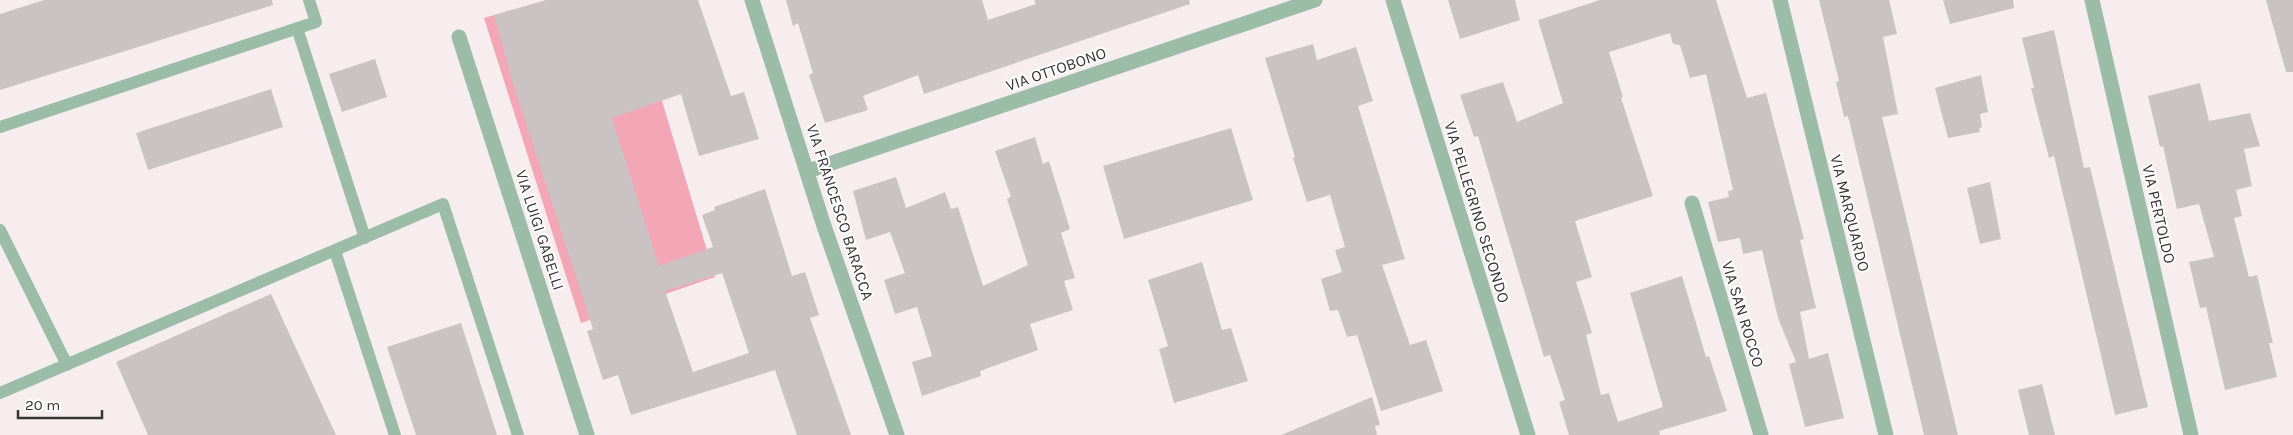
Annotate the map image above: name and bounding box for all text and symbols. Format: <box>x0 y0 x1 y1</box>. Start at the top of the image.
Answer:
street label: VIA OTTOBONO <box>1003 43 1109 95</box>
street label: VIA PELLEGRINO SECONDO <box>1440 119 1514 305</box>
street label: VIA FRANCESCO BARACCA <box>803 122 877 302</box>
street label: VIA MARQUARDO <box>1826 153 1874 273</box>
street label: VIA PERTOLDO <box>2138 163 2180 265</box>
street label: VIA LUIGI GABELLI <box>512 167 568 293</box>
street label: VIA SAN ROCCO <box>1718 259 1768 369</box>
scale bar <box>18 388 101 420</box>
text: 20 m <box>25 396 60 414</box>

